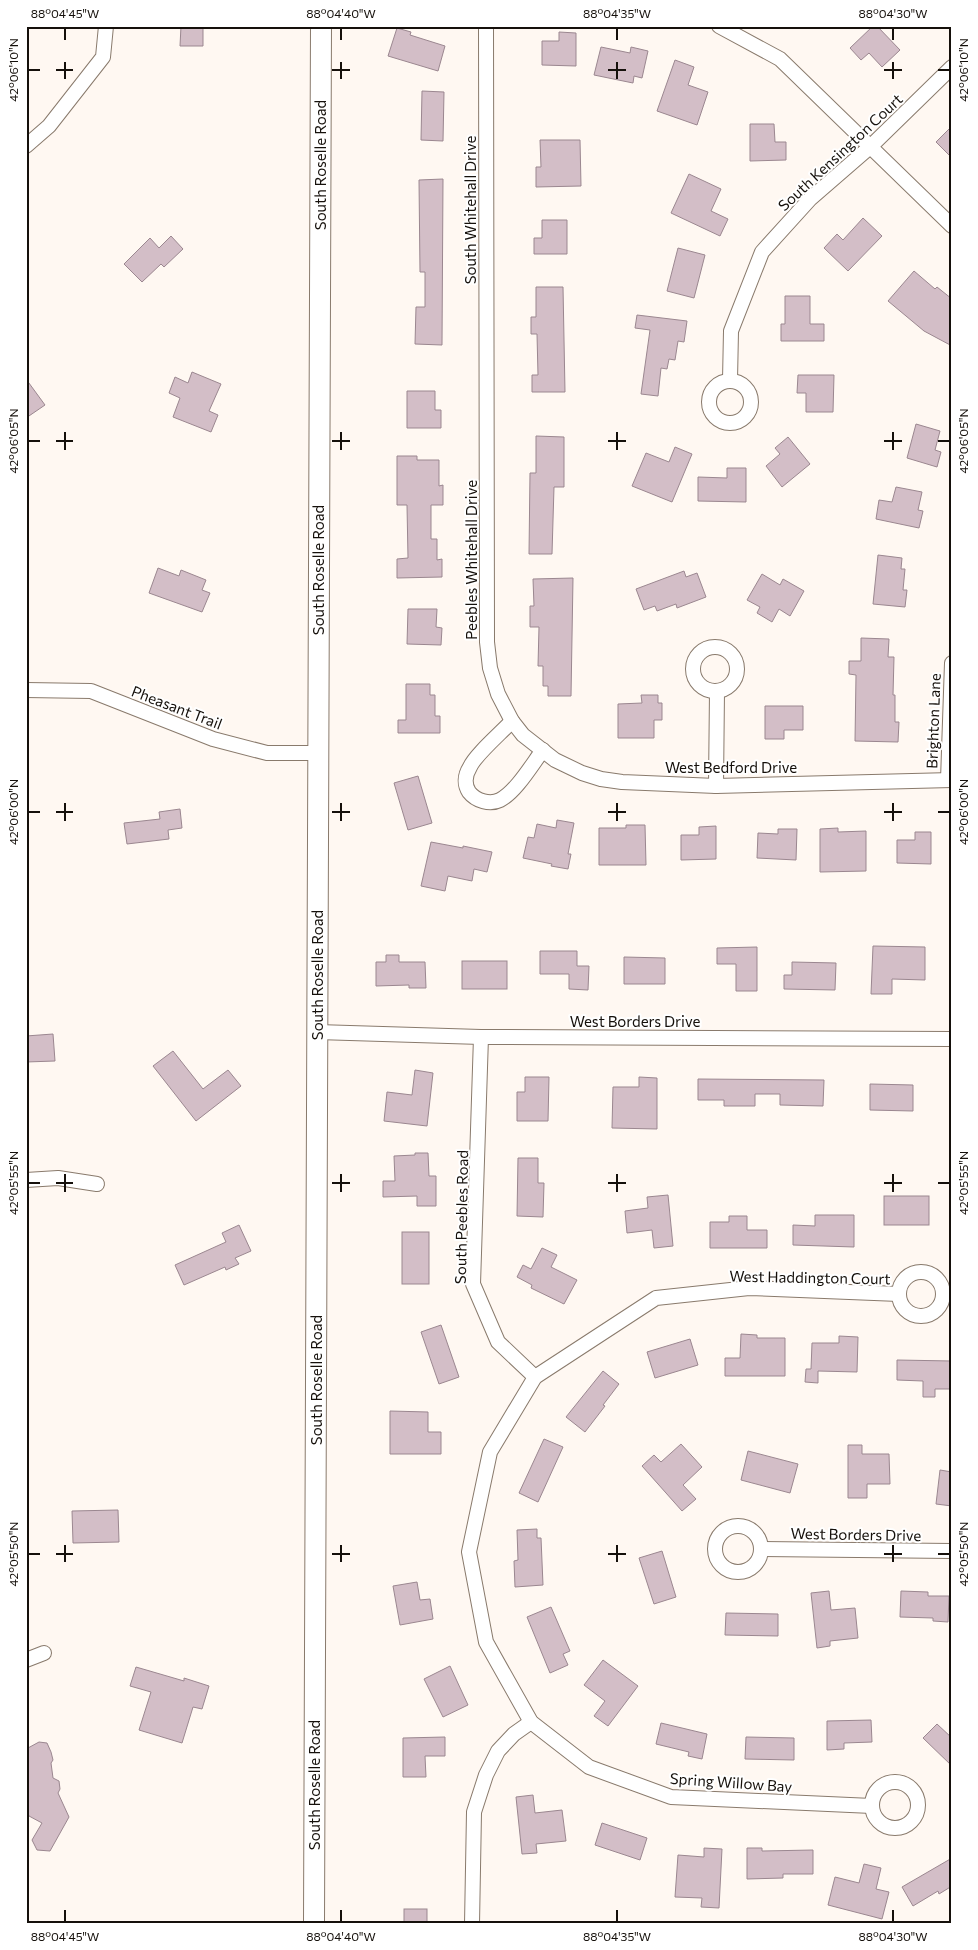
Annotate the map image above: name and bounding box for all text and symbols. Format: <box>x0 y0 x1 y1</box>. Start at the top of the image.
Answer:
text: 88°04'45"W <box>31 6 99 20</box>
text: 88°04'40"W <box>306 6 376 20</box>
text: 88°04'35"W <box>583 6 651 20</box>
text: 88°04'30"W <box>858 6 928 20</box>
text: 42°06'10"N <box>6 38 20 102</box>
text: 42°06'10"N <box>956 38 970 102</box>
street label: South Kensington Court <box>774 90 906 214</box>
street label: South Roselle Road <box>311 100 329 230</box>
street label: South Whitehall Drive <box>461 136 479 284</box>
text: 42°06'05"N <box>6 408 20 474</box>
text: 42°06'05"N <box>956 408 970 474</box>
street label: Peebles Whitehall Drive <box>462 480 480 640</box>
street label: South Roselle Road <box>309 505 327 635</box>
street label: Brighton Lane <box>922 673 944 769</box>
street label: Pheasant Trail <box>129 681 225 733</box>
street label: West Bedford Drive <box>665 758 797 776</box>
text: 42°06'00"N <box>6 779 20 845</box>
text: 42°06'00"N <box>956 779 970 845</box>
street label: South Roselle Road <box>308 910 326 1040</box>
street label: West Borders Drive <box>570 1012 700 1030</box>
street label: South Peebles Road <box>451 1150 471 1284</box>
text: 42°05'55"N <box>6 1151 20 1215</box>
text: 42°05'55"N <box>956 1151 970 1215</box>
street label: West Haddington Court <box>729 1267 891 1287</box>
street label: South Roselle Road <box>307 1315 325 1445</box>
text: 42°05'50"N <box>6 1522 20 1586</box>
text: 42°05'50"N <box>956 1522 970 1586</box>
street label: West Borders Drive <box>791 1524 922 1544</box>
street label: South Roselle Road <box>305 1720 323 1850</box>
street label: Spring Willow Bay <box>669 1769 793 1795</box>
text: 88°04'45"W <box>31 1929 99 1943</box>
text: 88°04'40"W <box>306 1929 376 1943</box>
text: 88°04'35"W <box>583 1929 651 1943</box>
text: 88°04'30"W <box>858 1929 928 1943</box>

